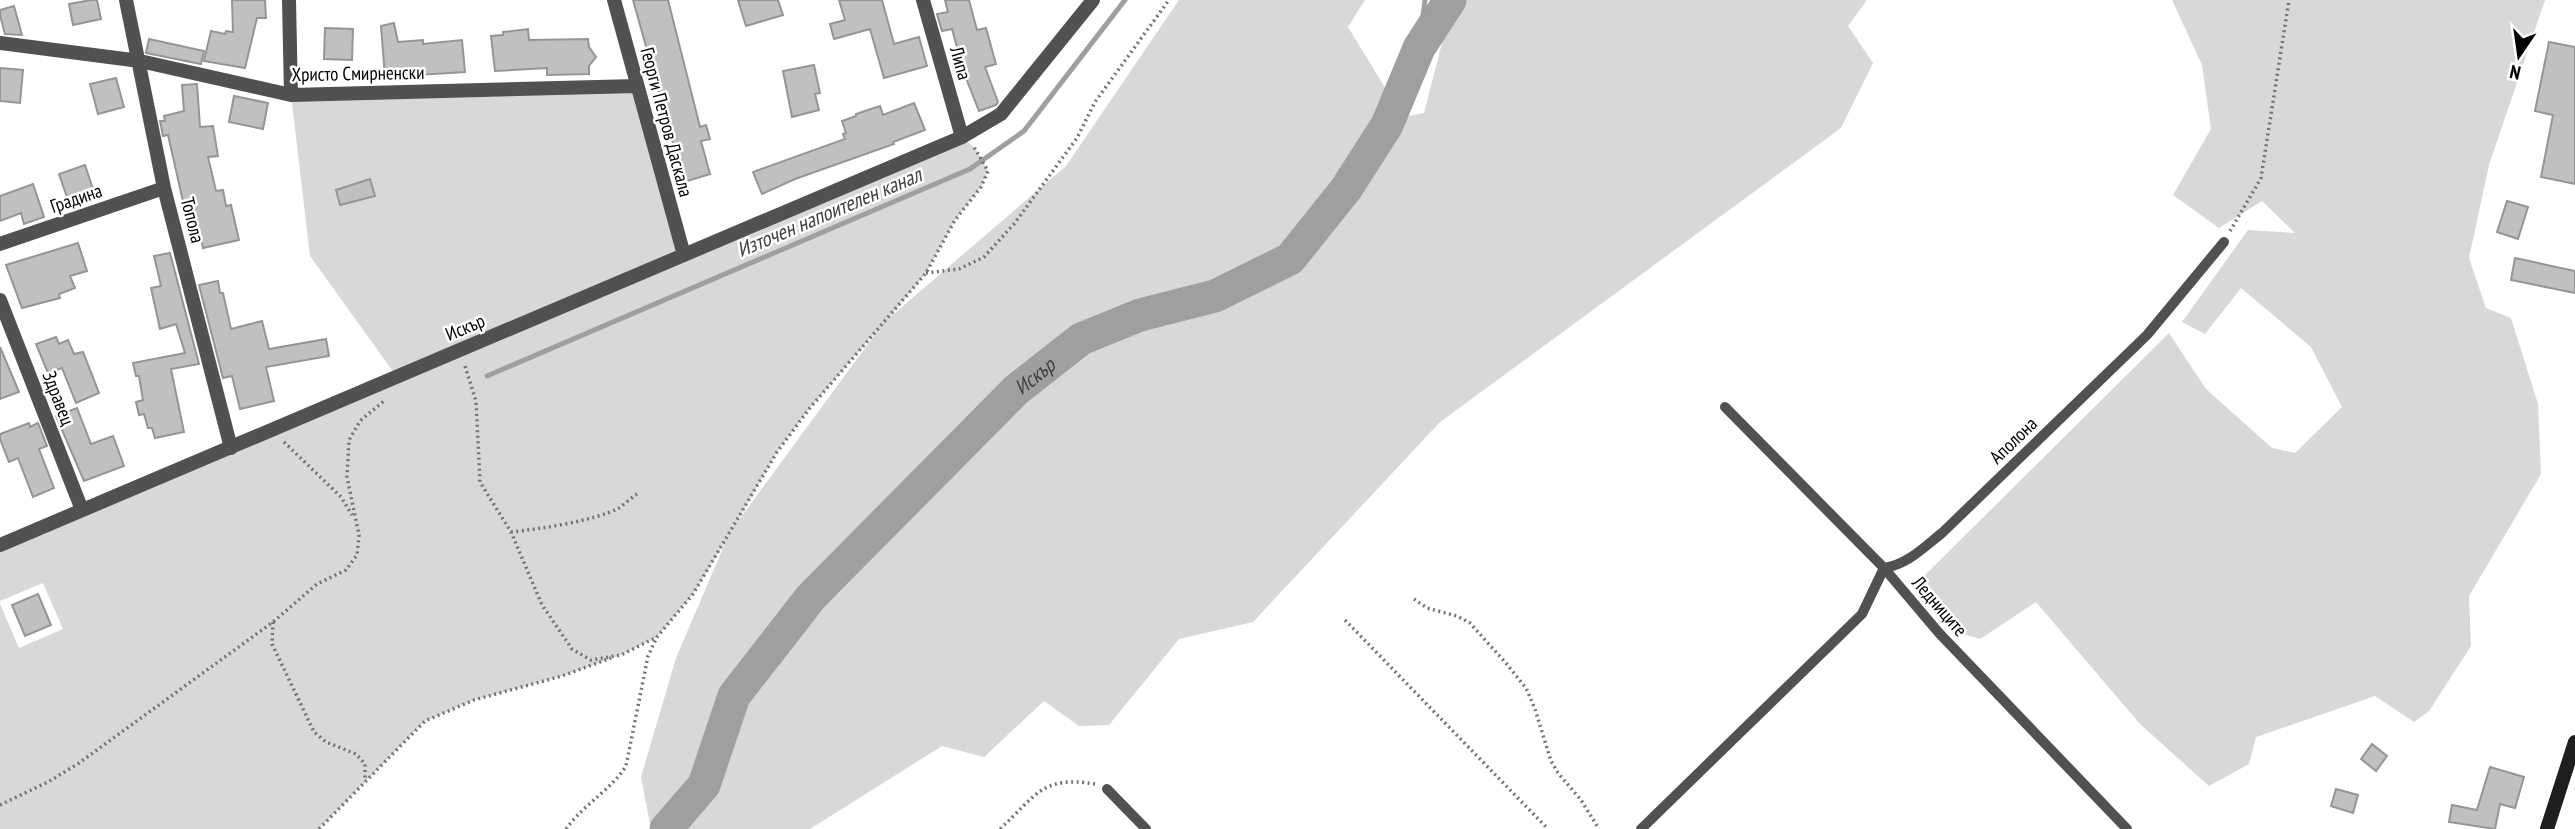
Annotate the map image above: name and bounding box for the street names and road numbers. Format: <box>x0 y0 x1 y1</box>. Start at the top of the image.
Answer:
street label: Липа <box>945 43 977 82</box>
street label: Георги Петров Даскала <box>635 45 699 199</box>
street label: Христо Смирненски <box>291 60 425 86</box>
street label: Градина <box>47 178 105 218</box>
street label: Топола <box>176 195 210 245</box>
street label: Искър <box>442 308 488 346</box>
street label: Здравец <box>38 367 81 429</box>
street label: Аполона <box>1984 412 2042 468</box>
street label: Ледниците <box>1907 570 1973 641</box>

